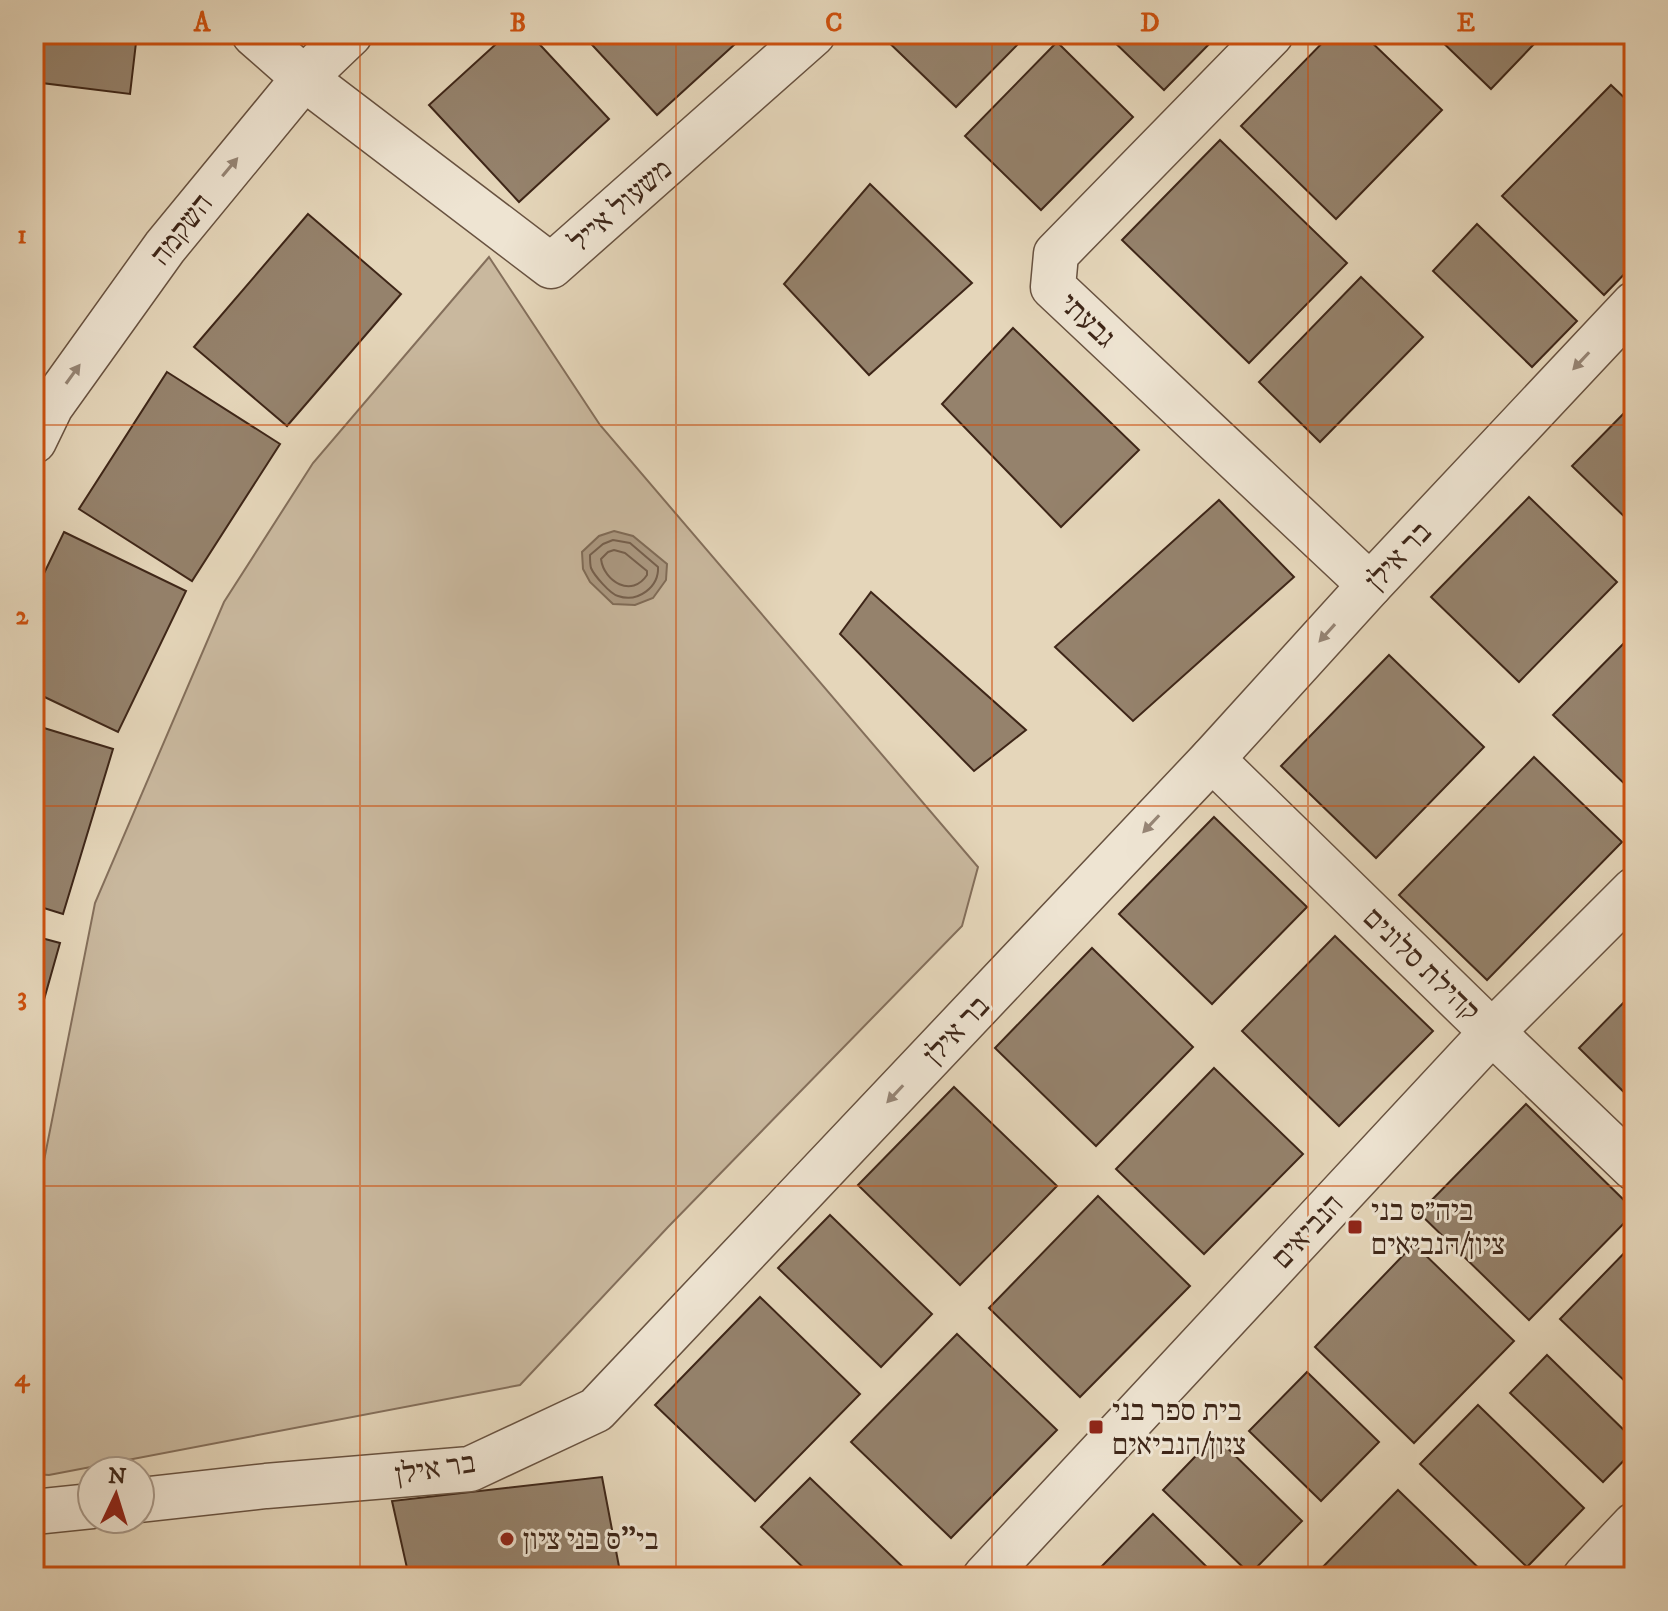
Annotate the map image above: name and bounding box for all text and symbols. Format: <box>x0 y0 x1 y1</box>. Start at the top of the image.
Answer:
text: A <box>193 7 212 40</box>
text: B <box>510 7 526 40</box>
text: C <box>825 7 843 40</box>
text: D <box>1140 7 1160 40</box>
text: E <box>1457 7 1475 40</box>
street label: משעול אייל <box>562 151 680 261</box>
one-way arrow <box>221 157 238 177</box>
street label: השקמה <box>143 186 222 273</box>
text: 1 <box>17 219 27 252</box>
street label: גבעתי <box>1051 286 1123 356</box>
one-way arrow <box>1572 351 1590 370</box>
one-way arrow <box>65 364 81 385</box>
street label: בר אילן <box>1358 515 1440 599</box>
text: 2 <box>16 600 30 633</box>
one-way arrow <box>1318 623 1336 642</box>
one-way arrow <box>1142 814 1160 833</box>
street label: קהילת סלונים <box>1355 900 1487 1030</box>
text: 3 <box>17 981 27 1014</box>
street label: בר אילן <box>916 989 998 1073</box>
one-way arrow <box>886 1085 904 1104</box>
street label: הנביאים <box>1264 1187 1352 1277</box>
place label: ביה״ס בני ציון/הנביאים <box>1371 1193 1505 1264</box>
marker: ביה״ס בני ציון/הנביאים <box>1346 1218 1364 1236</box>
text: 4 <box>15 1362 31 1395</box>
place label: בית ספר בני ציון/הנביאים <box>1112 1393 1246 1464</box>
marker: בית ספר בני ציון/הנביאים <box>1087 1418 1105 1436</box>
street label: בר אילן <box>392 1445 478 1494</box>
north arrow <box>76 1455 156 1535</box>
text: N <box>107 1462 127 1491</box>
place label: בי"ס בני ציון <box>523 1522 659 1559</box>
marker: בי"ס בני ציון <box>498 1530 516 1548</box>

